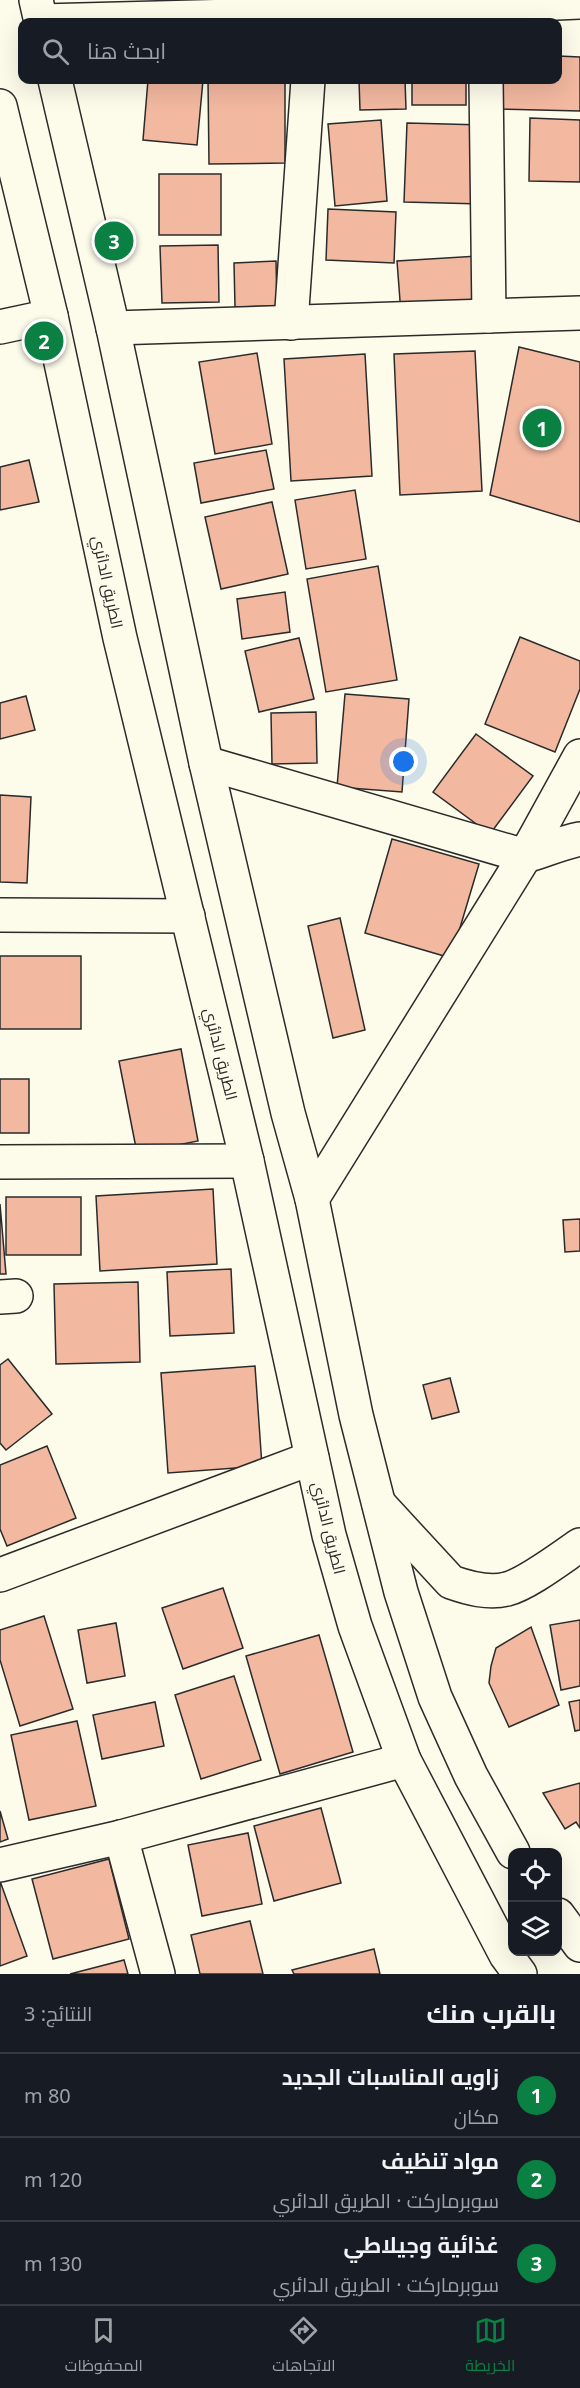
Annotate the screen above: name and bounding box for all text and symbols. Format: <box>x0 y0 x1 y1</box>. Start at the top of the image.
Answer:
search box <box>18 18 562 84</box>
icon: search <box>39 35 72 68</box>
text: ابحث هنا <box>87 35 166 65</box>
pin: 3 <box>94 218 134 264</box>
pin: 2 <box>24 318 63 364</box>
pin: 1 <box>522 406 562 450</box>
street label: الطريق الدائري <box>84 533 129 631</box>
your location <box>389 747 418 776</box>
street label: الطريق الدائري <box>196 1005 243 1103</box>
street label: الطريق الدائري <box>304 1479 351 1577</box>
map controls <box>508 1848 562 1956</box>
button: locate <box>508 1848 562 1902</box>
button: layers <box>508 1902 562 1956</box>
text: بالقرب منك <box>427 1995 556 2031</box>
text: النتائج: 3 <box>24 2000 92 2027</box>
text: زاويه المناسبات الجديد <box>282 2061 499 2091</box>
text: 80 m <box>24 2082 71 2109</box>
text: 1 <box>531 2082 542 2109</box>
text: مكان <box>454 2103 499 2130</box>
text: مواد تنظيف <box>381 2145 499 2175</box>
text: 120 m <box>24 2166 82 2193</box>
text: 2 <box>531 2166 542 2193</box>
text: سوبرماركت · الطريق الدائري <box>273 2187 499 2214</box>
text: غذائية وجيلاطي <box>343 2229 499 2259</box>
text: 130 m <box>24 2250 82 2277</box>
text: 3 <box>531 2250 542 2277</box>
text: سوبرماركت · الطريق الدائري <box>273 2271 499 2298</box>
tab: المحفوظات <box>65 2314 143 2380</box>
tab: الاتجاهات <box>272 2314 336 2380</box>
tab: الخريطة <box>465 2314 515 2380</box>

